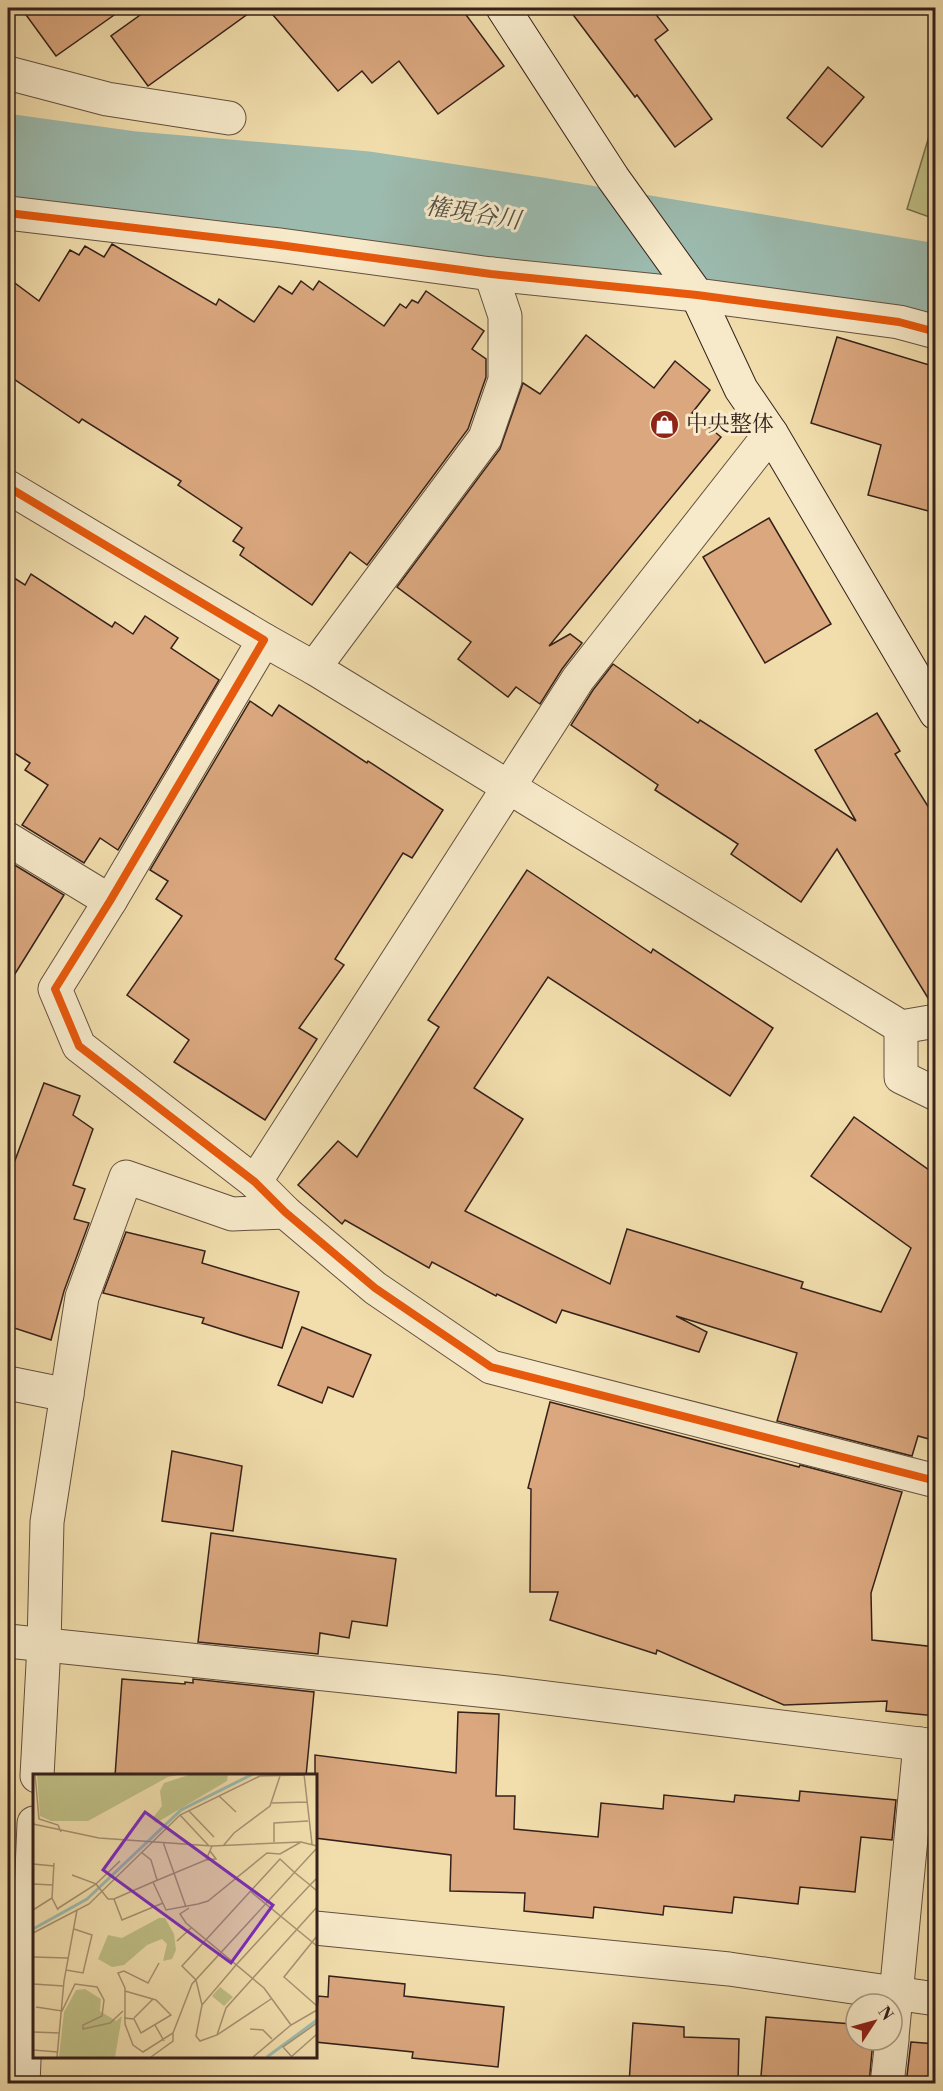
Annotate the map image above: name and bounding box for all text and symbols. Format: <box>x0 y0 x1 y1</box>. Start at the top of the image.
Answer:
water label: 権現谷川 <box>423 192 526 237</box>
shop icon: 中央整体 <box>649 408 681 440</box>
place label: 中央整体 <box>686 411 774 438</box>
inset map <box>33 1774 316 2058</box>
north arrow <box>844 1992 904 2052</box>
text: N <box>874 2003 897 2025</box>

